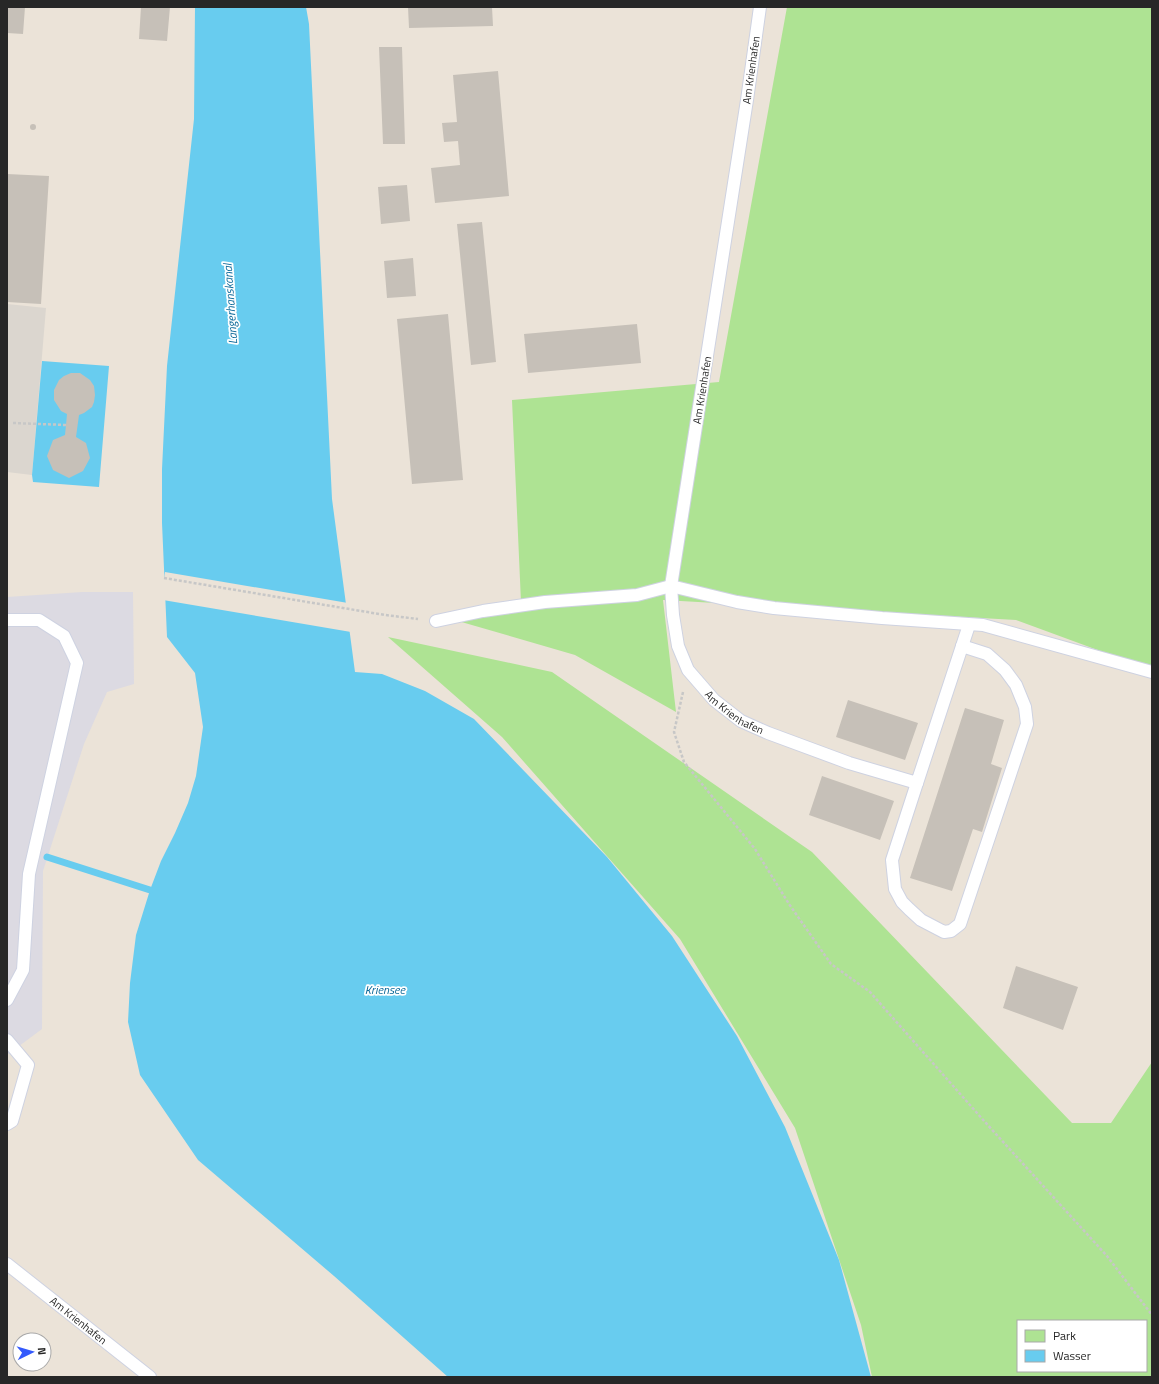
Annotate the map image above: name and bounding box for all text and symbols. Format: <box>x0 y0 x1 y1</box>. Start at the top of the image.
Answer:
street label: Am Krienhafen <box>738 35 764 105</box>
water label: Langerhanskanal <box>218 262 242 345</box>
street label: Am Krienhafen <box>689 355 715 425</box>
street label: Am Krienhafen <box>701 687 766 738</box>
water label: Kriensee <box>365 980 407 999</box>
street label: Am Krienhafen <box>47 1293 110 1348</box>
legend <box>1017 1320 1147 1372</box>
text: Park <box>1053 1326 1076 1345</box>
north arrow <box>12 1332 52 1372</box>
text: Wasser <box>1053 1346 1091 1365</box>
text: N <box>34 1347 50 1356</box>

